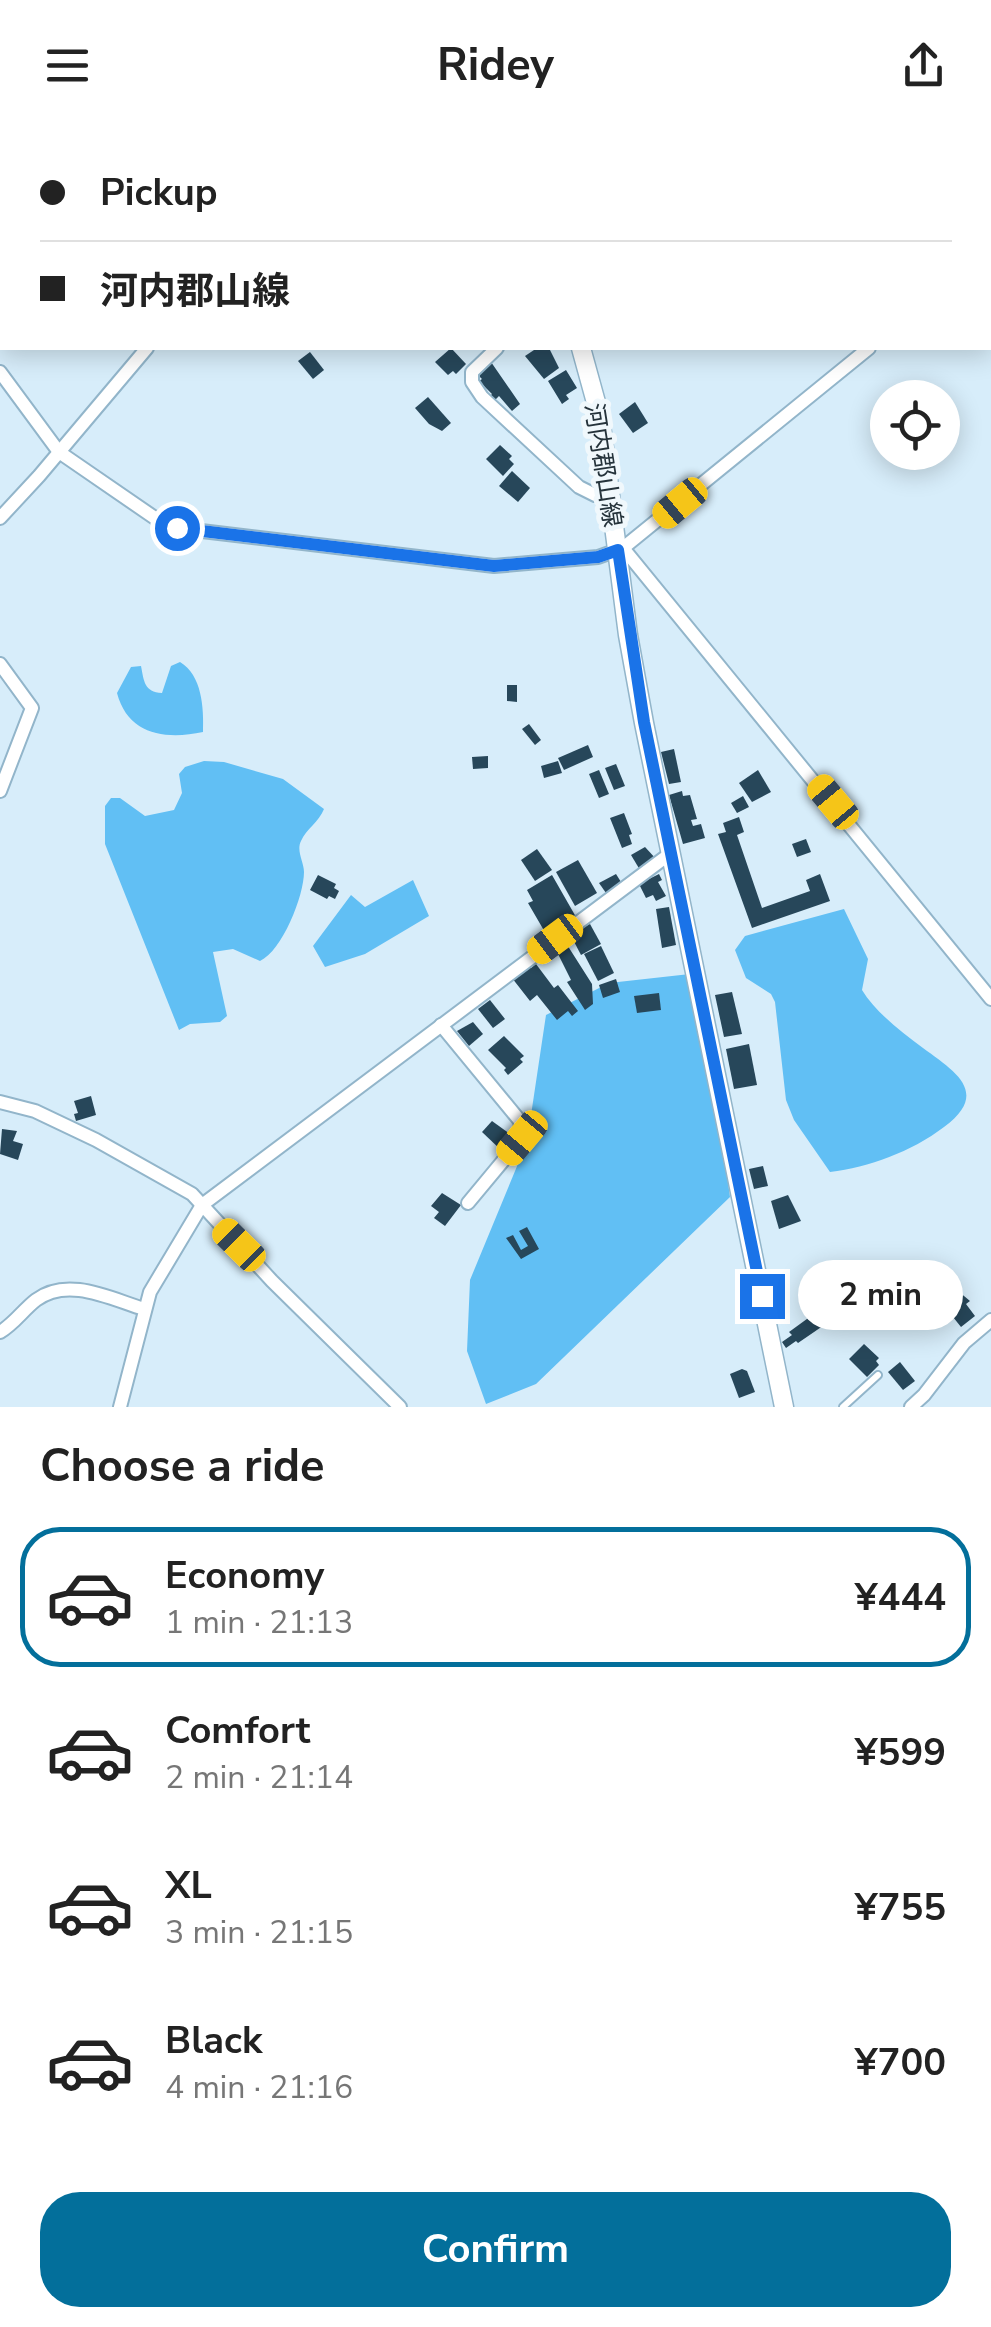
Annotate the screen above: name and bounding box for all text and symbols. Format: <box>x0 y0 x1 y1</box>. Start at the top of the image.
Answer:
text: Ridey <box>437 35 554 96</box>
icon: menu <box>40 38 95 93</box>
icon: share <box>896 38 951 93</box>
text: Pickup <box>100 167 218 218</box>
text: 河内郡山線 <box>100 266 290 317</box>
map controls <box>870 380 960 470</box>
button: locate <box>870 380 960 470</box>
street label: 河内郡山線 <box>576 401 630 530</box>
car <box>647 472 713 534</box>
route start <box>155 506 200 551</box>
car <box>802 769 864 835</box>
car <box>522 909 588 969</box>
car <box>491 1105 553 1171</box>
car <box>207 1213 271 1277</box>
callout: 2 min <box>797 1261 962 1331</box>
text: 2 min <box>839 1273 922 1316</box>
route end <box>740 1274 785 1319</box>
text: Choose a ride <box>40 1436 325 1497</box>
text: Economy <box>165 1550 324 1601</box>
icon: car <box>45 1552 135 1642</box>
text: ¥444 <box>855 1572 946 1623</box>
text: 1 min · 21:13 <box>165 1601 353 1644</box>
text: Comfort <box>165 1705 310 1756</box>
icon: car <box>45 1707 135 1797</box>
text: ¥599 <box>855 1727 946 1778</box>
text: 2 min · 21:14 <box>165 1756 353 1799</box>
text: XL <box>165 1860 212 1911</box>
icon: car <box>45 1862 135 1952</box>
text: ¥755 <box>855 1882 946 1933</box>
text: 3 min · 21:15 <box>165 1911 353 1954</box>
text: Black <box>165 2015 262 2066</box>
icon: car <box>45 2017 135 2107</box>
text: ¥700 <box>855 2037 946 2088</box>
text: 4 min · 21:16 <box>165 2066 353 2109</box>
button: Confirm <box>40 2192 951 2307</box>

